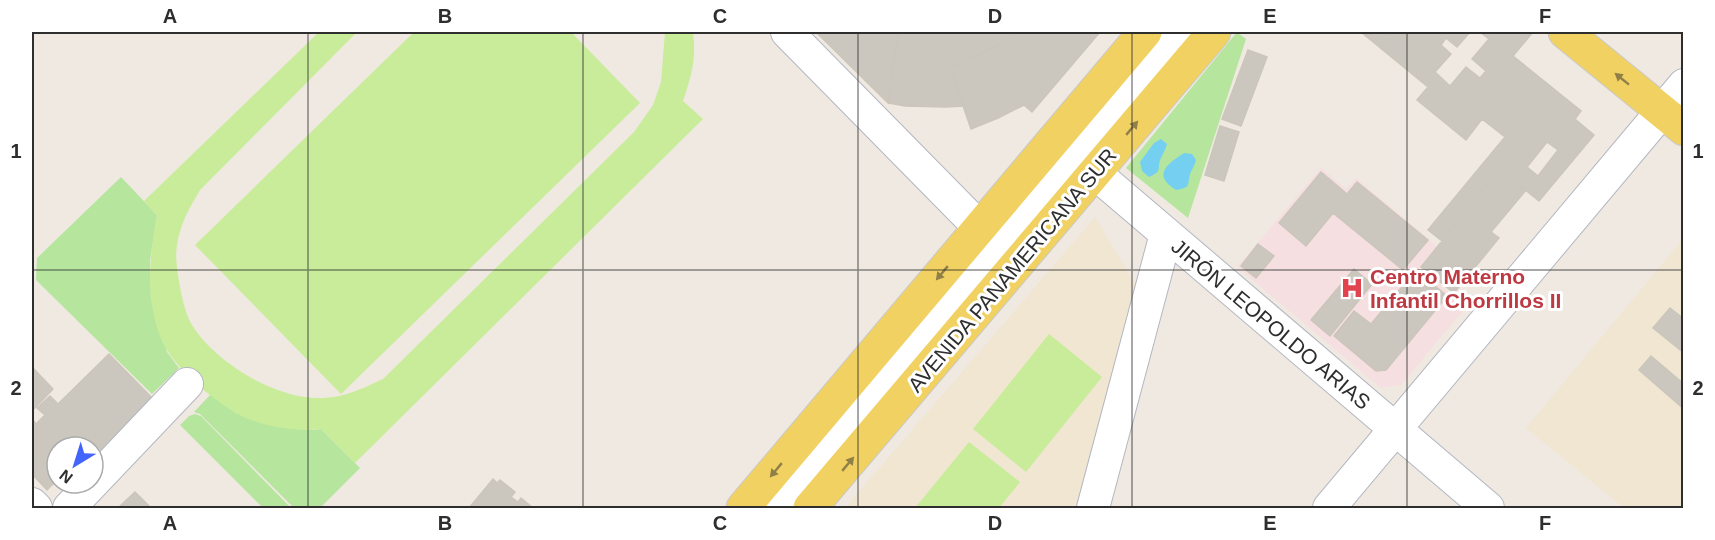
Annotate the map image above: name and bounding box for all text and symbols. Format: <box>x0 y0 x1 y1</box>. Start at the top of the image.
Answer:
text: A <box>163 5 177 27</box>
text: B <box>438 5 452 27</box>
text: C <box>713 5 727 27</box>
text: D <box>988 5 1002 27</box>
text: E <box>1263 5 1277 27</box>
text: F <box>1539 5 1551 27</box>
one-way arrow <box>1614 72 1630 85</box>
one-way arrow <box>1125 121 1138 136</box>
text: 1 <box>10 140 22 162</box>
text: 1 <box>1692 140 1704 162</box>
street label: AVENIDA PANAMERICANA SUR <box>903 144 1121 396</box>
street label: JIRÓN LEOPOLDO ARIAS <box>1167 234 1375 414</box>
one-way arrow <box>936 265 949 281</box>
place label: Centro Materno Infantil Chorrillos II <box>1370 265 1561 312</box>
hospital icon: Centro Materno Infantil Chorrillos II <box>1339 275 1365 301</box>
text: 2 <box>10 377 22 399</box>
text: 2 <box>1692 377 1704 399</box>
north arrow <box>45 435 105 495</box>
one-way arrow <box>841 457 854 472</box>
one-way arrow <box>770 462 783 477</box>
text: N <box>56 466 76 487</box>
text: A <box>163 512 177 534</box>
text: B <box>438 512 452 534</box>
text: C <box>713 512 727 534</box>
text: D <box>988 512 1002 534</box>
text: E <box>1263 512 1277 534</box>
text: F <box>1539 512 1551 534</box>

